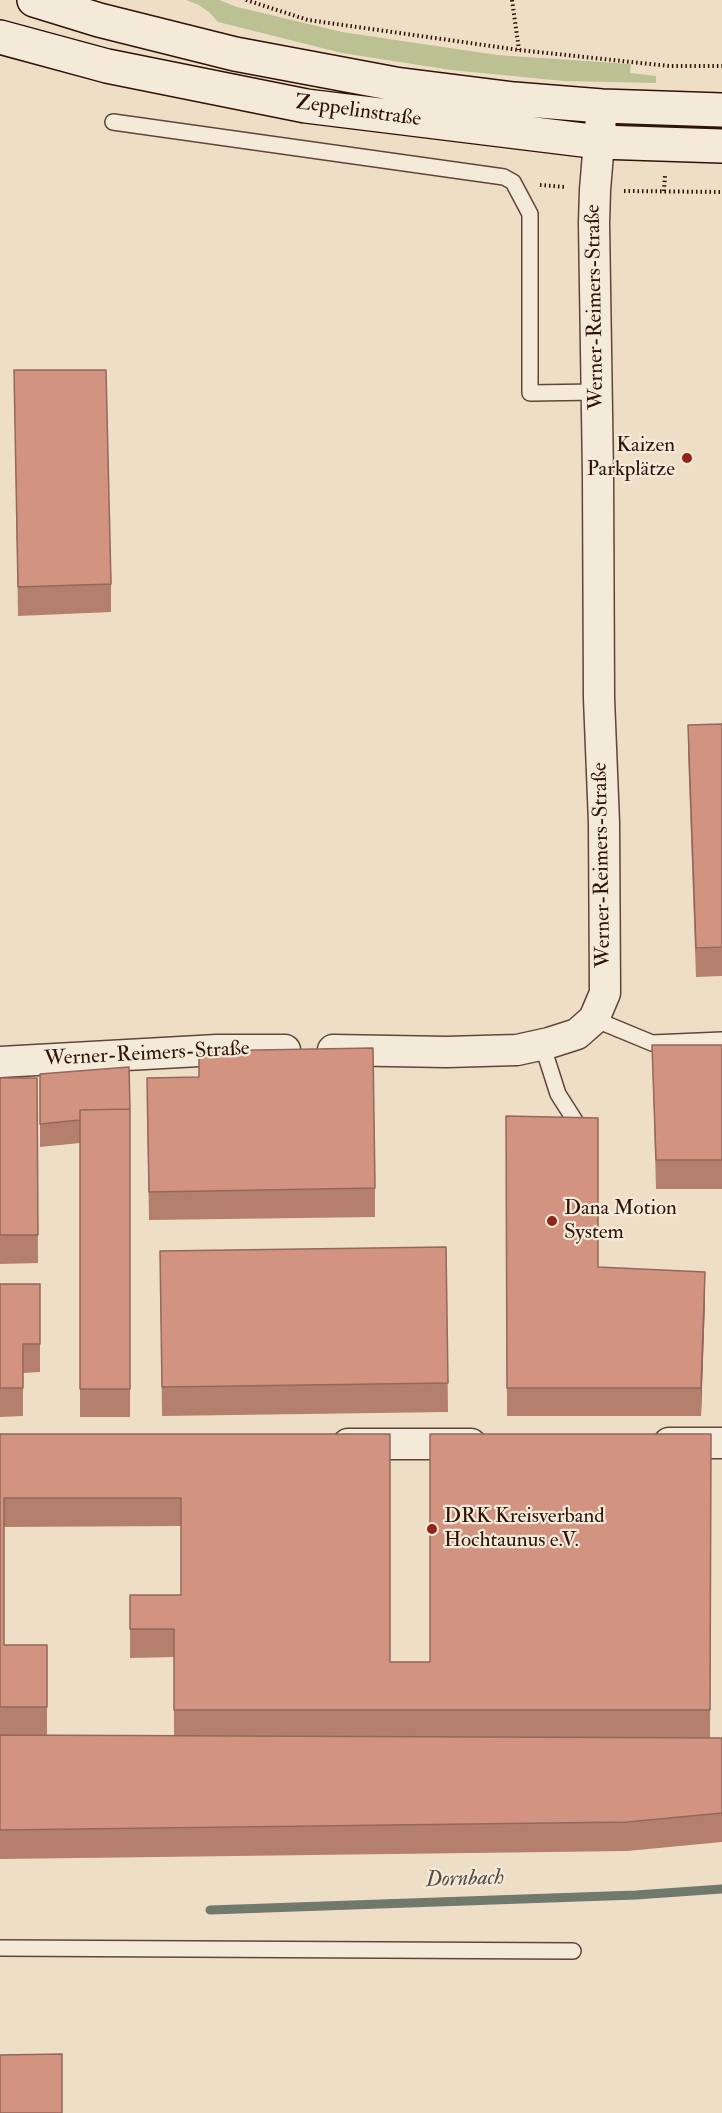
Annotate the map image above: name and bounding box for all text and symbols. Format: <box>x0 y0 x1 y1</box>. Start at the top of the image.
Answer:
street label: Zeppelinstraße <box>293 91 423 133</box>
street label: Werner-Reimers-Straße <box>582 204 610 410</box>
place label: Kaizen Parkplätze <box>587 433 675 483</box>
marker: Kaizen Parkplätze <box>680 451 694 465</box>
street label: Werner-Reimers-Straße <box>589 762 617 968</box>
street label: Werner-Reimers-Straße <box>44 1037 250 1073</box>
place label: Dana Motion System <box>564 1196 677 1246</box>
marker: Dana Motion System <box>545 1214 559 1228</box>
place label: DRK Kreisverband Hochtaunus e.V. <box>444 1504 605 1554</box>
marker: DRK Kreisverband Hochtaunus e.V. <box>425 1522 439 1536</box>
water label: Dornbach <box>425 1865 505 1895</box>

